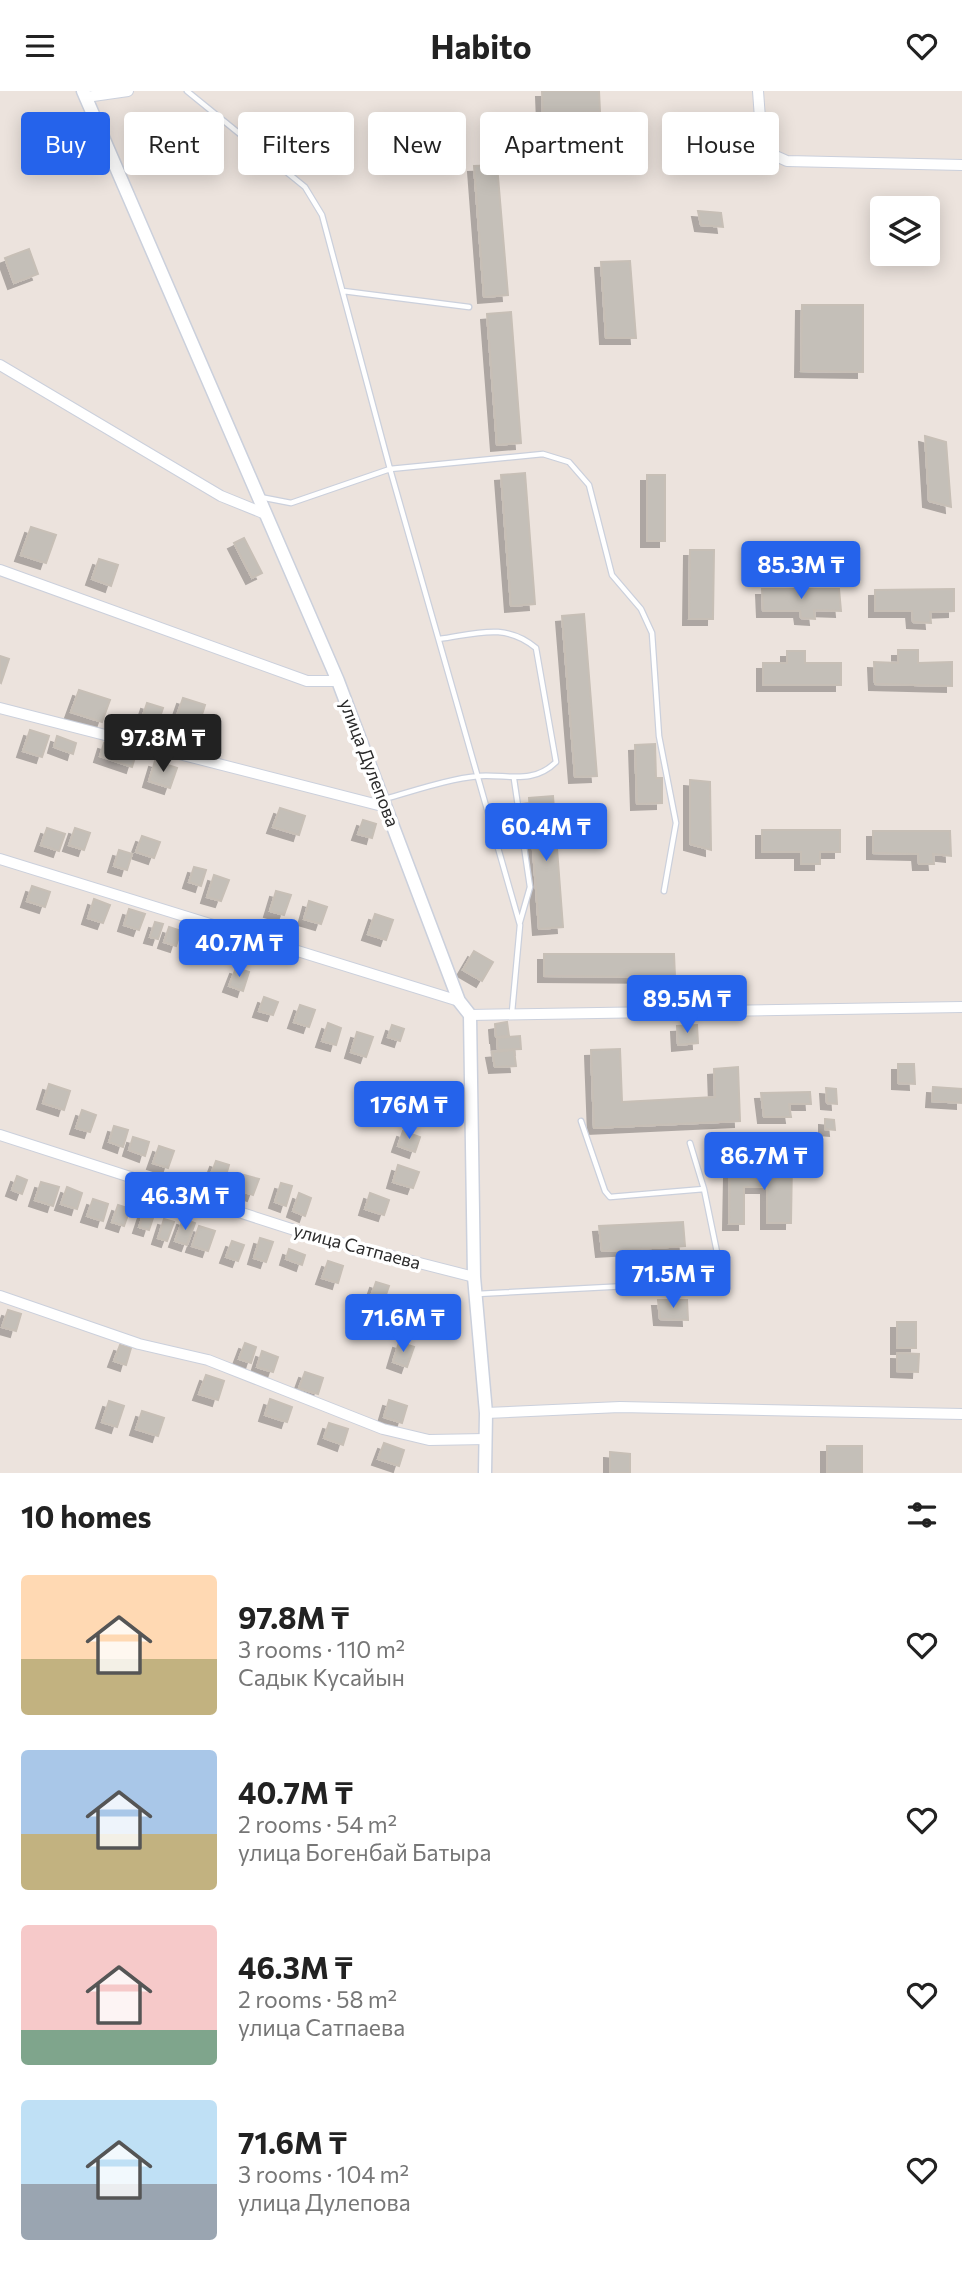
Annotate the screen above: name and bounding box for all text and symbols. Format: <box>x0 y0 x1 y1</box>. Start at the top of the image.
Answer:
text: Habito <box>430 26 532 66</box>
icon: menu <box>21 27 59 65</box>
icon: heart <box>903 27 941 65</box>
chip: Buy <box>21 112 110 175</box>
chip: Rent <box>124 112 224 175</box>
chip: Filters <box>238 112 354 175</box>
chip: New <box>368 112 466 175</box>
chip: Apartment <box>480 112 648 175</box>
chip: House <box>662 112 779 175</box>
map controls <box>870 196 940 266</box>
button: layers <box>870 196 940 266</box>
pin: 85.3M ₸ <box>736 541 866 601</box>
text: 85.3M ₸ <box>757 550 845 578</box>
street label: улица Дулепова <box>335 696 404 830</box>
pin: 97.8M ₸ <box>98 715 228 774</box>
text: 97.8M ₸ <box>120 723 206 751</box>
pin: 60.4M ₸ <box>481 803 611 863</box>
text: 60.4M ₸ <box>501 812 591 840</box>
pin: 40.7M ₸ <box>174 919 304 979</box>
text: 40.7M ₸ <box>195 928 283 956</box>
pin: 89.5M ₸ <box>622 975 752 1035</box>
text: 89.5M ₸ <box>643 984 731 1012</box>
pin: 176M ₸ <box>352 1081 466 1141</box>
text: 176M ₸ <box>370 1090 448 1118</box>
pin: 86.7M ₸ <box>699 1133 829 1192</box>
text: 86.7M ₸ <box>720 1141 808 1169</box>
pin: 46.3M ₸ <box>120 1173 250 1232</box>
text: 46.3M ₸ <box>141 1181 229 1209</box>
street label: улица Сатпаева <box>291 1218 423 1274</box>
pin: 71.5M ₸ <box>608 1251 738 1310</box>
text: 71.5M ₸ <box>631 1259 715 1287</box>
pin: 71.6M ₸ <box>338 1295 468 1354</box>
text: 71.6M ₸ <box>361 1303 445 1331</box>
icon: filters <box>903 1496 941 1534</box>
text: 10 homes <box>21 1497 151 1534</box>
text: 97.8M ₸ <box>238 1598 349 1635</box>
icon: home <box>77 1603 161 1687</box>
icon: heart <box>903 1626 941 1664</box>
text: 3 rooms · 110 m² <box>238 1635 405 1663</box>
text: Садык Кусайын <box>238 1663 405 1691</box>
text: 40.7M ₸ <box>238 1773 353 1810</box>
icon: home <box>77 1778 161 1862</box>
icon: heart <box>903 1801 941 1839</box>
text: 2 rooms · 54 m² <box>238 1810 397 1838</box>
text: улица Богенбай Батыра <box>238 1838 491 1866</box>
text: 46.3M ₸ <box>238 1948 353 1985</box>
icon: home <box>77 1953 161 2037</box>
icon: heart <box>903 1976 941 2014</box>
text: 2 rooms · 58 m² <box>238 1985 397 2013</box>
text: улица Сатпаева <box>238 2013 405 2041</box>
text: 71.6M ₸ <box>238 2123 347 2160</box>
icon: home <box>77 2128 161 2212</box>
icon: heart <box>903 2151 941 2189</box>
text: 3 rooms · 104 m² <box>238 2160 409 2188</box>
text: улица Дулепова <box>238 2188 411 2216</box>

